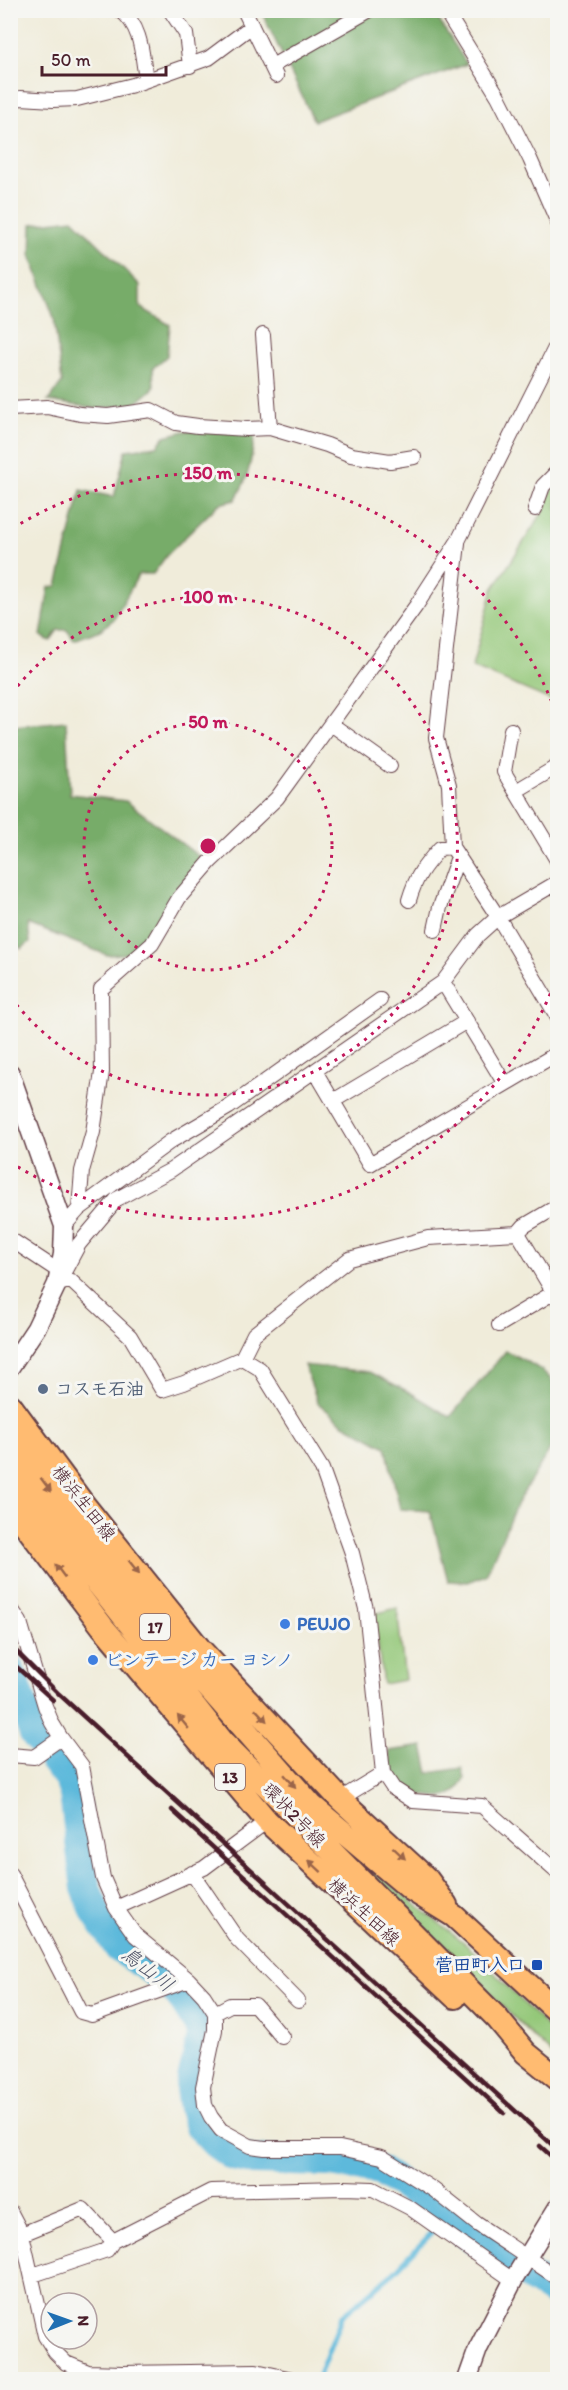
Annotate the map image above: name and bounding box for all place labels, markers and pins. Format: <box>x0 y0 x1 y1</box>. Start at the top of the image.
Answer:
centre of rings <box>198 836 218 856</box>
place label: コスモ石油 <box>55 1378 144 1400</box>
marker: コスモ石油 <box>36 1382 50 1396</box>
place label: PEUJO <box>297 1613 350 1635</box>
marker: PEUJO <box>278 1617 292 1631</box>
place label: ビンテージ カー ヨシノ <box>105 1649 293 1671</box>
marker: ビンテージ カー ヨシノ <box>86 1653 100 1667</box>
place label: 菅田町入口 <box>435 1954 525 1976</box>
marker: 菅田町入口 <box>530 1958 544 1972</box>

